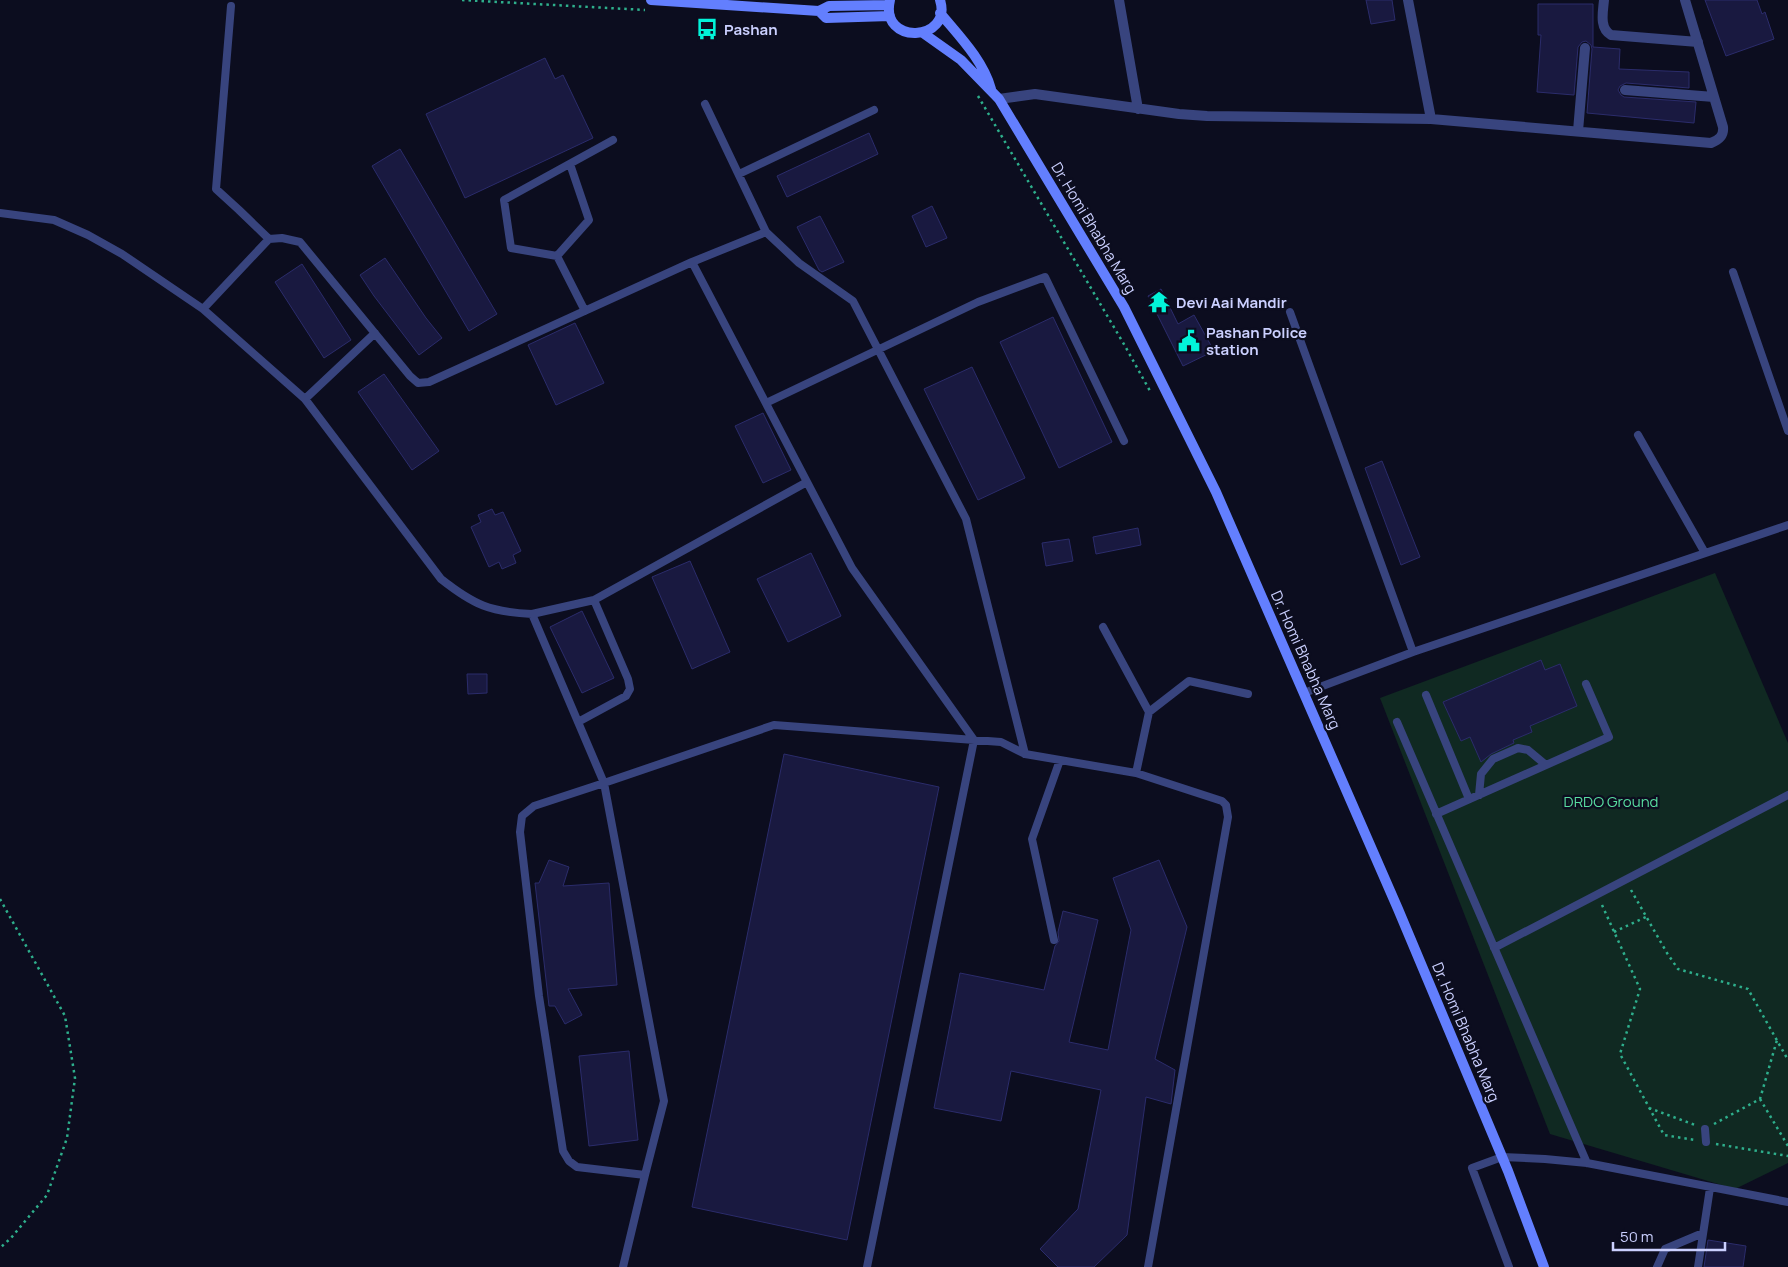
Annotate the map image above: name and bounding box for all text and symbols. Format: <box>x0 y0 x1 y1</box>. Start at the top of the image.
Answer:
bus stop icon: Pashan <box>694 16 720 42</box>
place label: Pashan <box>724 19 778 40</box>
street label: Dr. Homi Bhabha Marg <box>1046 158 1142 298</box>
temple icon: Devi Aai Mandir <box>1146 289 1172 315</box>
place label: Devi Aai Mandir <box>1176 292 1287 313</box>
place label: Pashan Police station <box>1206 322 1307 360</box>
public building icon: Pashan Police station <box>1176 328 1202 354</box>
street label: Dr. Homi Bhabha Marg <box>1266 587 1346 733</box>
park label: DRDO Ground <box>1564 791 1658 812</box>
street label: Dr. Homi Bhabha Marg <box>1427 959 1505 1105</box>
scale bar <box>1613 1220 1726 1252</box>
text: 50 m <box>1620 1226 1654 1247</box>

